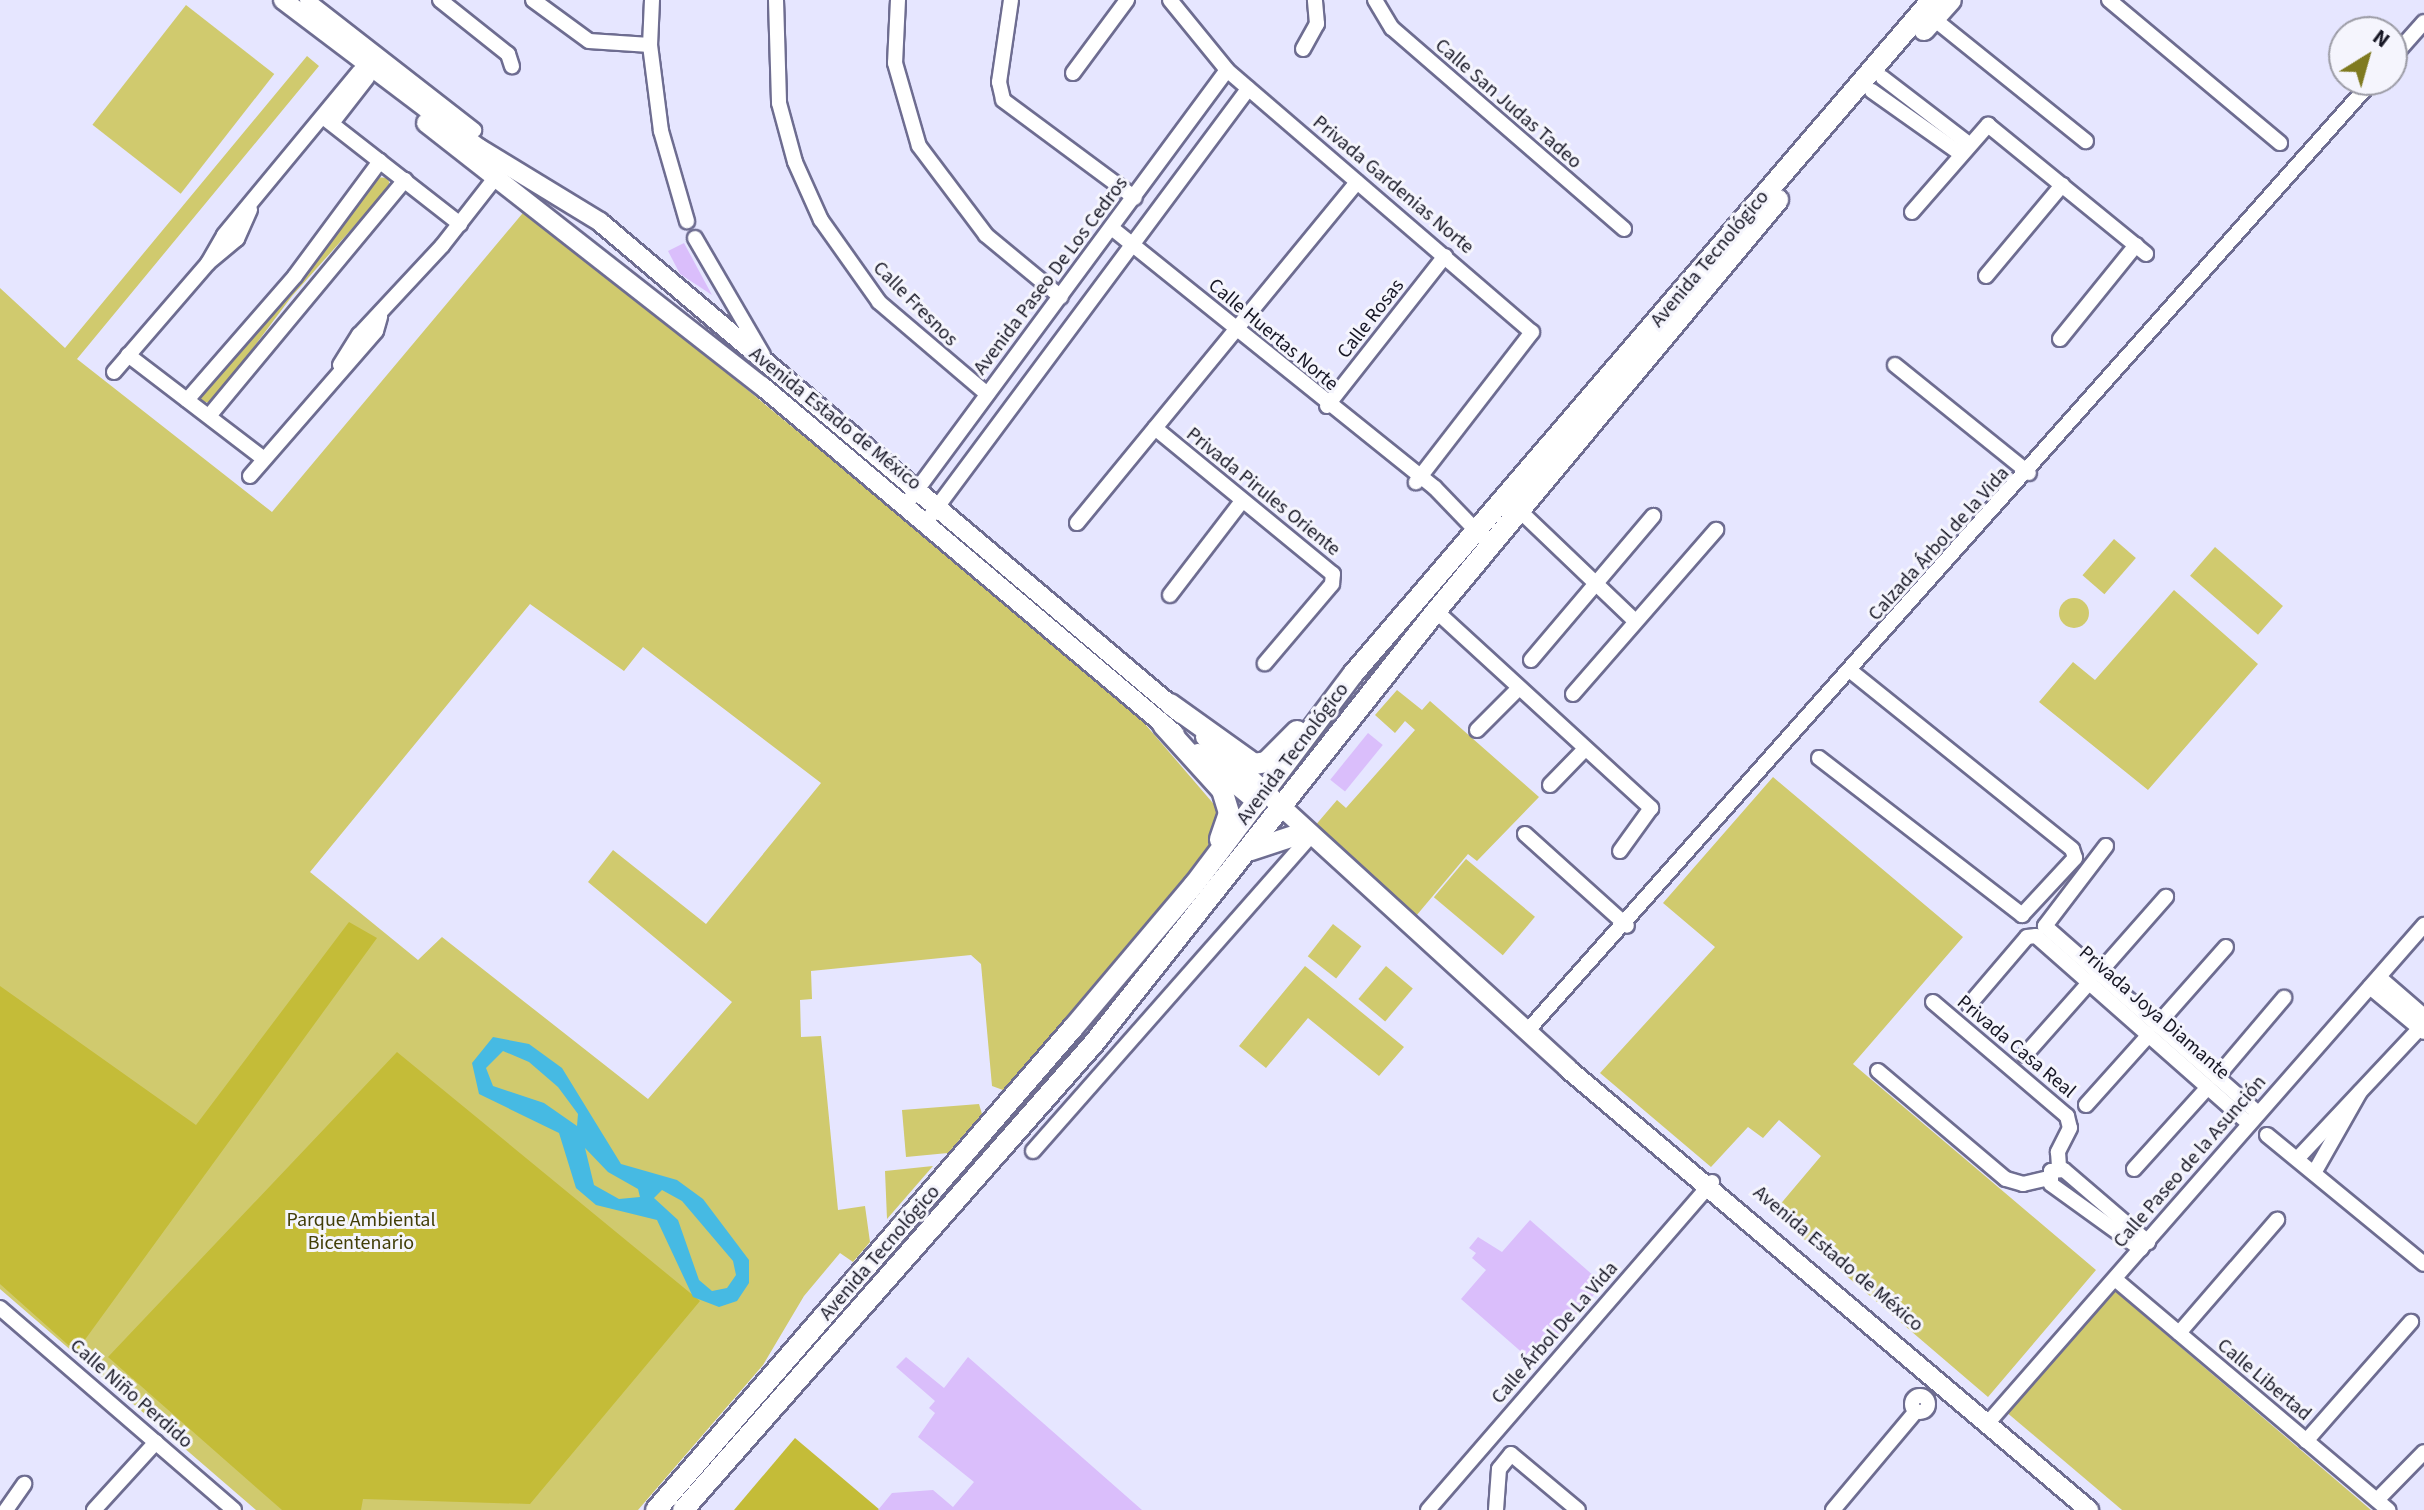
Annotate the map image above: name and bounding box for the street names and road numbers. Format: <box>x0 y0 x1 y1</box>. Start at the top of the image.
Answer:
street label: Calle San Judas Tadeo <box>1430 34 1586 174</box>
street label: Privada Gardenias Norte <box>1308 111 1478 259</box>
street label: Avenida Paseo De Los Cedros <box>969 172 1133 380</box>
street label: Avenida Tecnológico <box>1646 186 1774 332</box>
street label: Calle Fresnos <box>868 257 962 351</box>
street label: Calle Huertas Norte <box>1203 274 1343 396</box>
street label: Calle Rosas <box>1332 274 1410 364</box>
street label: Avenida Estado de México <box>744 342 926 496</box>
street label: Privada Pirules Oriente <box>1181 422 1345 562</box>
street label: Calzada Árbol de la Vida <box>1863 462 2015 626</box>
street label: Avenida Tecnológico <box>1232 678 1354 830</box>
street label: Privada Joya Diamante <box>2074 941 2234 1085</box>
street label: Privada Casa Real <box>1952 990 2080 1104</box>
street label: Calle Paseo de la Asunción <box>2109 1071 2271 1253</box>
street label: Avenida Tecnológico <box>815 1180 945 1326</box>
street label: Avenida Estado de México <box>1748 1181 1928 1337</box>
street label: Calle Árbol De La Vida <box>1487 1257 1623 1409</box>
street label: Calle Niño Perdido <box>65 1334 197 1454</box>
street label: Calle Libertad <box>2212 1334 2316 1426</box>

